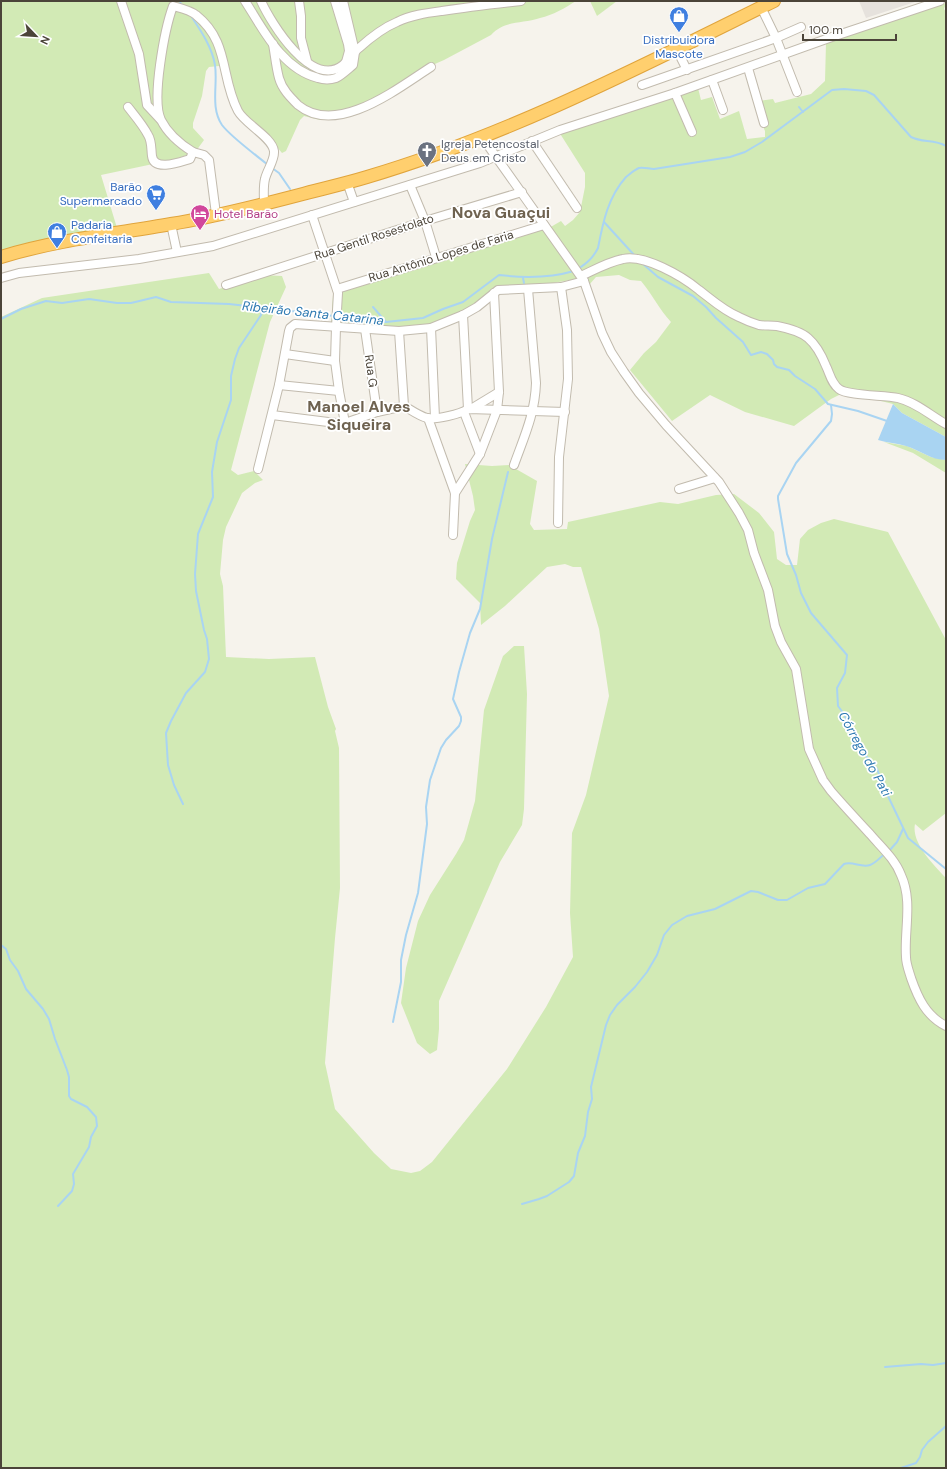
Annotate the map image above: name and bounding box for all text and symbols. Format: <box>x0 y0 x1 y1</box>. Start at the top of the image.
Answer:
shop icon: Distribuidora Mascote <box>668 5 690 33</box>
north arrow <box>16 16 56 56</box>
scale bar <box>803 16 896 42</box>
text: 100 m <box>809 22 843 38</box>
place label: Distribuidora Mascote <box>643 32 715 62</box>
text: N <box>37 34 53 47</box>
place label: Igreja Petencostal Deus em Cristo <box>441 136 539 166</box>
church icon: Igreja Petencostal Deus em Cristo <box>416 140 438 168</box>
place label: Barão Supermercado <box>60 179 142 209</box>
supermarket icon: Barão Supermercado <box>145 183 167 211</box>
district label: Nova Guaçui <box>452 202 550 223</box>
hotel icon: Hotel Barão <box>189 203 211 231</box>
place label: Hotel Barão <box>214 206 278 222</box>
street label: Rua Gentil Rosestolato <box>312 210 436 264</box>
place label: Padaria Confeitaria <box>71 217 132 247</box>
shop icon: Padaria Confeitaria <box>46 221 68 249</box>
street label: Rua Antônio Lopes de Faria <box>366 226 516 286</box>
water label: Ribeirão Santa Catarina <box>241 297 385 329</box>
street label: Rua G <box>361 354 381 388</box>
district label: Manoel Alves Siqueira <box>307 396 411 435</box>
water label: Córrego do Pati <box>835 708 896 800</box>

